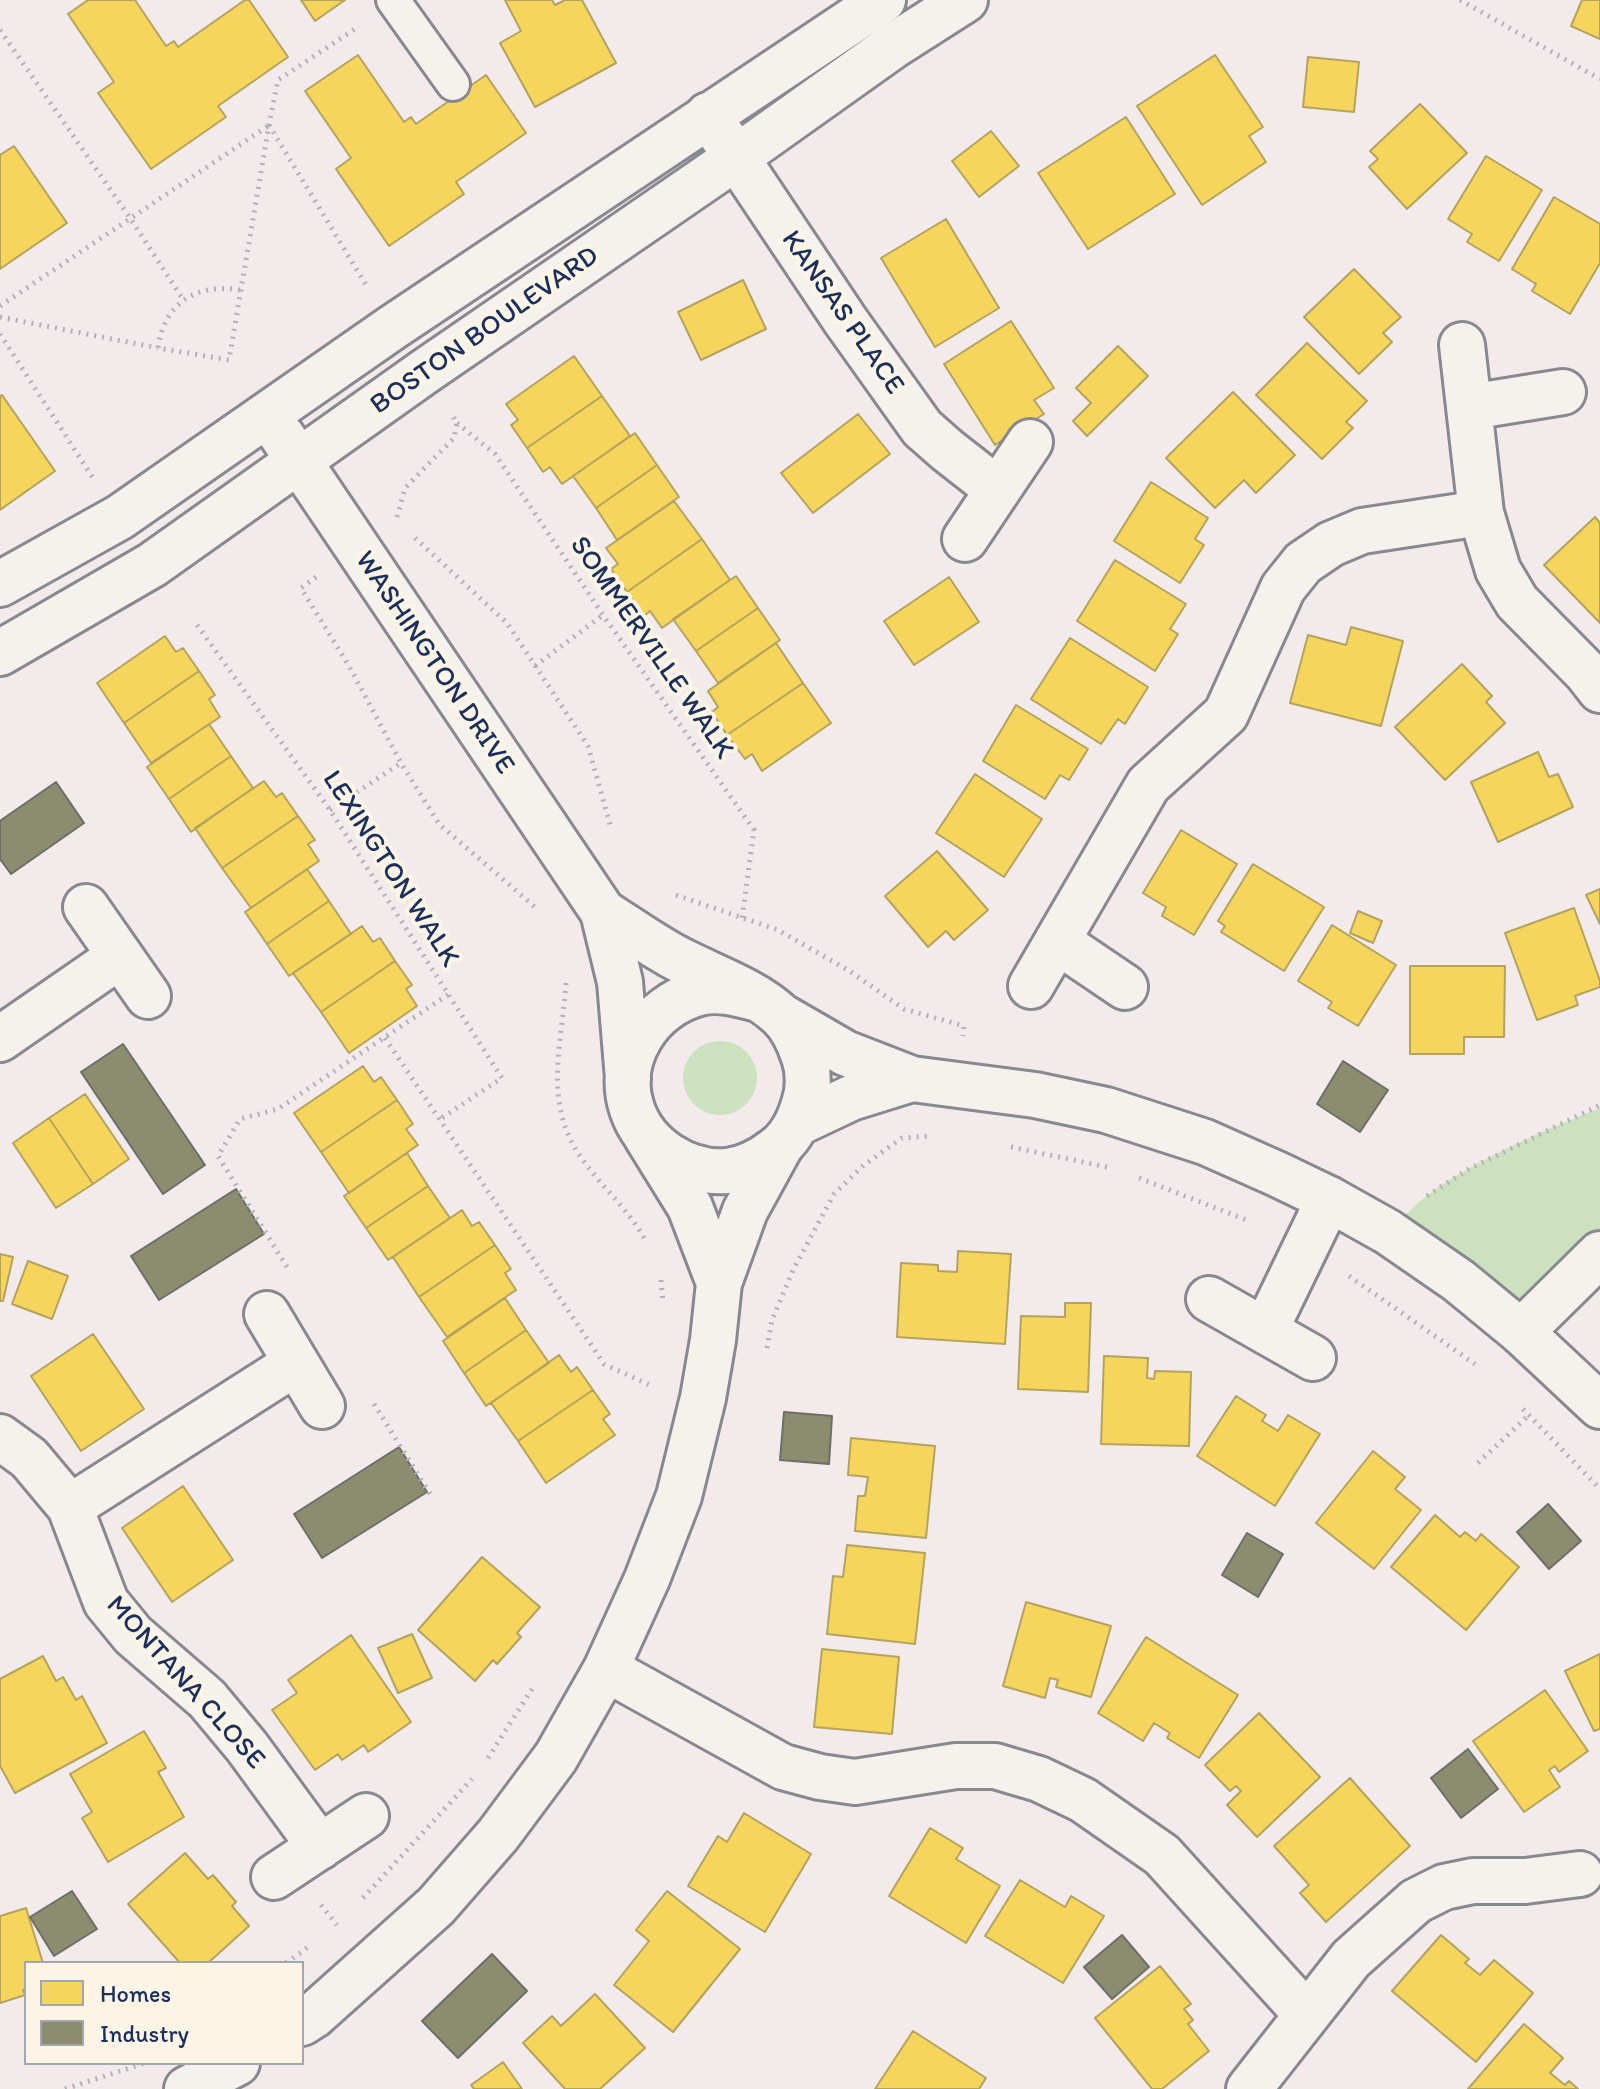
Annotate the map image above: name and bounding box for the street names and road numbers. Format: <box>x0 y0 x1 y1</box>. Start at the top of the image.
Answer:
street label: KANSAS PLACE <box>773 225 911 401</box>
street label: BOSTON BOULEVARD <box>364 240 606 422</box>
street label: SOMMERVILLE WALK <box>562 530 740 766</box>
street label: WASHINGTON DRIVE <box>347 545 521 781</box>
street label: LEXINGTON WALK <box>314 765 466 973</box>
street label: MONTANA CLOSE <box>98 1589 272 1777</box>

